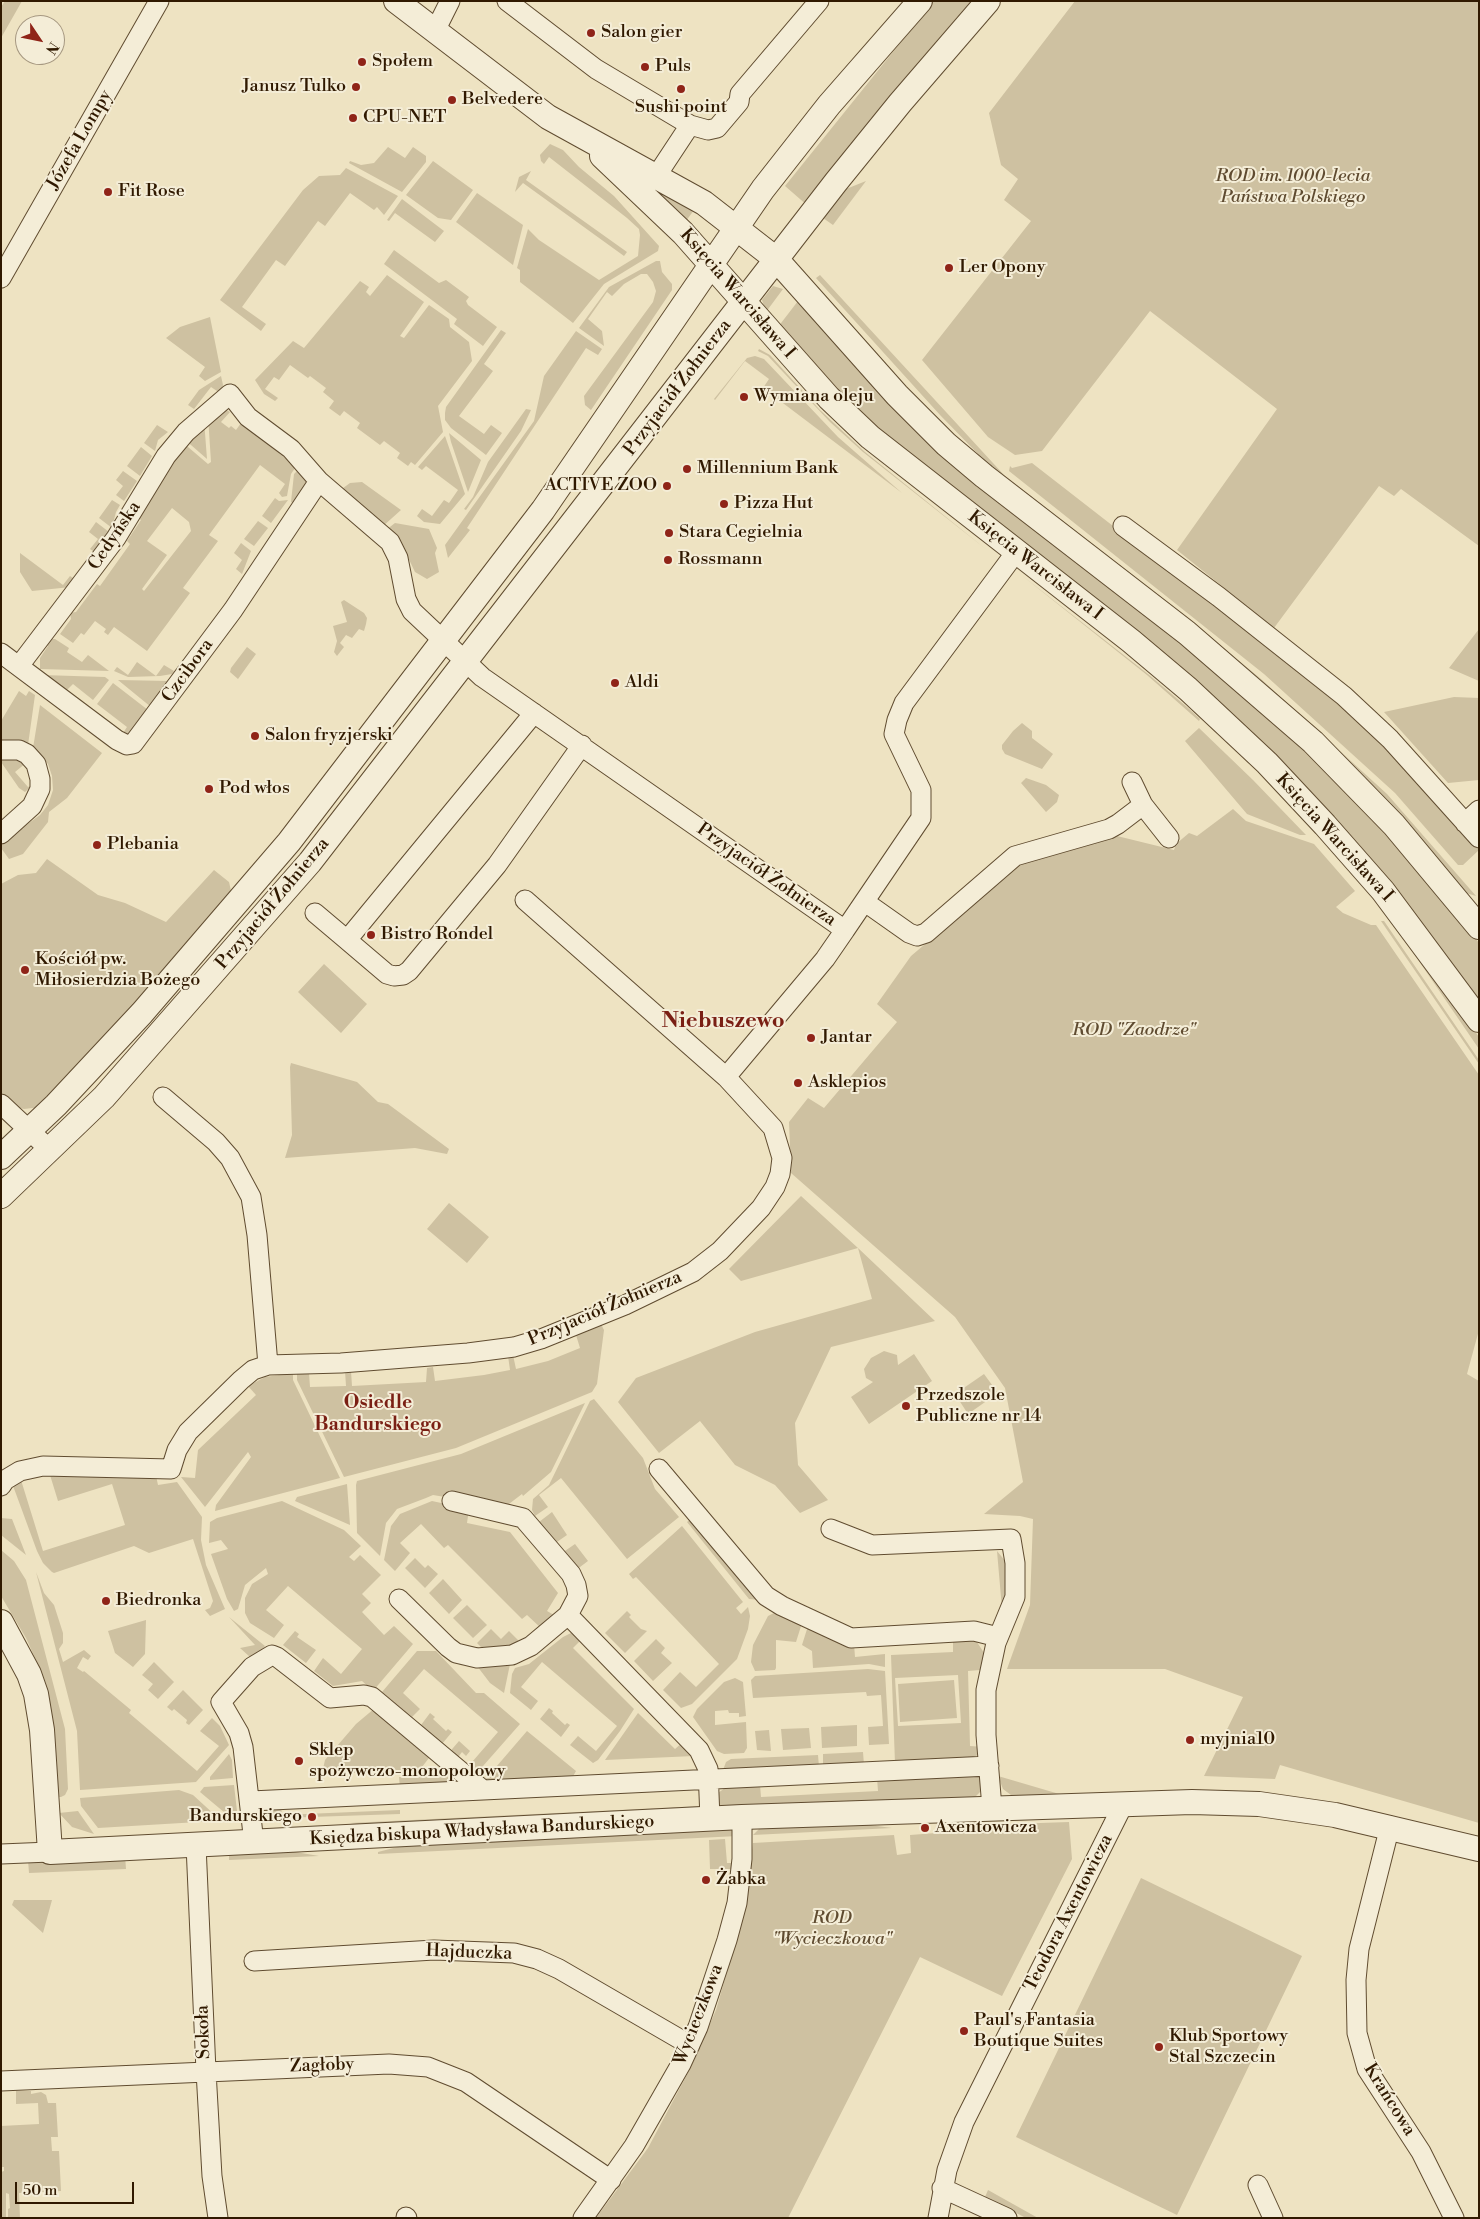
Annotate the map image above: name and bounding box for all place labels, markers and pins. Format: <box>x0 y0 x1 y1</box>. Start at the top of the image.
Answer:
place label: Salon gier <box>601 22 682 44</box>
marker: Salon gier <box>585 27 597 39</box>
place label: Społem <box>372 51 433 73</box>
marker: Społem <box>356 56 368 68</box>
place label: Puls <box>655 56 691 78</box>
marker: Puls <box>639 61 651 73</box>
place label: Janusz Tulko <box>242 76 346 98</box>
marker: Janusz Tulko <box>350 81 362 93</box>
marker: Sushi point <box>675 83 687 95</box>
place label: Belvedere <box>462 89 543 111</box>
marker: Belvedere <box>446 94 458 106</box>
place label: Sushi point <box>635 97 727 119</box>
place label: CPU-NET <box>363 107 446 129</box>
marker: CPU-NET <box>347 112 359 124</box>
place label: Fit Rose <box>118 181 185 203</box>
marker: Fit Rose <box>102 186 114 198</box>
place label: Ler Opony <box>959 257 1045 279</box>
marker: Ler Opony <box>943 262 955 274</box>
place label: Wymiana oleju <box>754 386 874 408</box>
marker: Wymiana oleju <box>738 391 750 403</box>
place label: Millennium Bank <box>697 458 838 480</box>
marker: Millennium Bank <box>681 463 693 475</box>
place label: ACTIVE ZOO <box>545 475 657 497</box>
marker: ACTIVE ZOO <box>661 480 673 492</box>
place label: Pizza Hut <box>734 493 813 515</box>
marker: Pizza Hut <box>718 498 730 510</box>
place label: Stara Cegielnia <box>679 522 803 544</box>
marker: Stara Cegielnia <box>663 527 675 539</box>
place label: Rossmann <box>678 549 763 571</box>
marker: Rossmann <box>662 554 674 566</box>
place label: Aldi <box>625 672 659 694</box>
marker: Aldi <box>609 677 621 689</box>
place label: Salon fryzjerski <box>265 725 393 747</box>
marker: Salon fryzjerski <box>249 730 261 742</box>
place label: Pod włos <box>219 778 290 800</box>
marker: Pod włos <box>203 783 215 795</box>
place label: Plebania <box>107 834 179 856</box>
marker: Plebania <box>91 839 103 851</box>
place label: Bistro Rondel <box>381 924 493 946</box>
marker: Bistro Rondel <box>365 929 377 941</box>
place label: Kościół pw. Miłosierdzia Bożego <box>35 949 200 992</box>
marker: Kościół pw. Miłosierdzia Bożego <box>19 964 31 976</box>
place label: Jantar <box>821 1027 872 1049</box>
marker: Jantar <box>805 1032 817 1044</box>
place label: Asklepios <box>808 1072 886 1094</box>
marker: Asklepios <box>792 1077 804 1089</box>
place label: Przedszole Publiczne nr 14 <box>916 1385 1041 1428</box>
marker: Przedszole Publiczne nr 14 <box>900 1400 912 1412</box>
place label: Biedronka <box>116 1590 201 1612</box>
marker: Biedronka <box>100 1595 112 1607</box>
place label: myjnia10 <box>1200 1729 1275 1751</box>
marker: myjnia10 <box>1184 1734 1196 1746</box>
place label: Sklep spożywczo-monopolowy <box>309 1740 505 1782</box>
marker: Sklep spożywczo-monopolowy <box>293 1755 305 1767</box>
place label: Bandurskiego <box>190 1806 302 1828</box>
marker: Bandurskiego <box>306 1811 318 1823</box>
place label: Axentowicza <box>935 1817 1037 1839</box>
marker: Axentowicza <box>919 1822 931 1834</box>
place label: Żabka <box>716 1869 766 1891</box>
marker: Żabka <box>700 1874 712 1886</box>
place label: Paul's Fantasia Boutique Suites <box>974 2010 1103 2052</box>
marker: Paul's Fantasia Boutique Suites <box>958 2025 970 2037</box>
place label: Klub Sportowy Stal Szczecin <box>1169 2026 1288 2068</box>
marker: Klub Sportowy Stal Szczecin <box>1153 2041 1165 2053</box>

